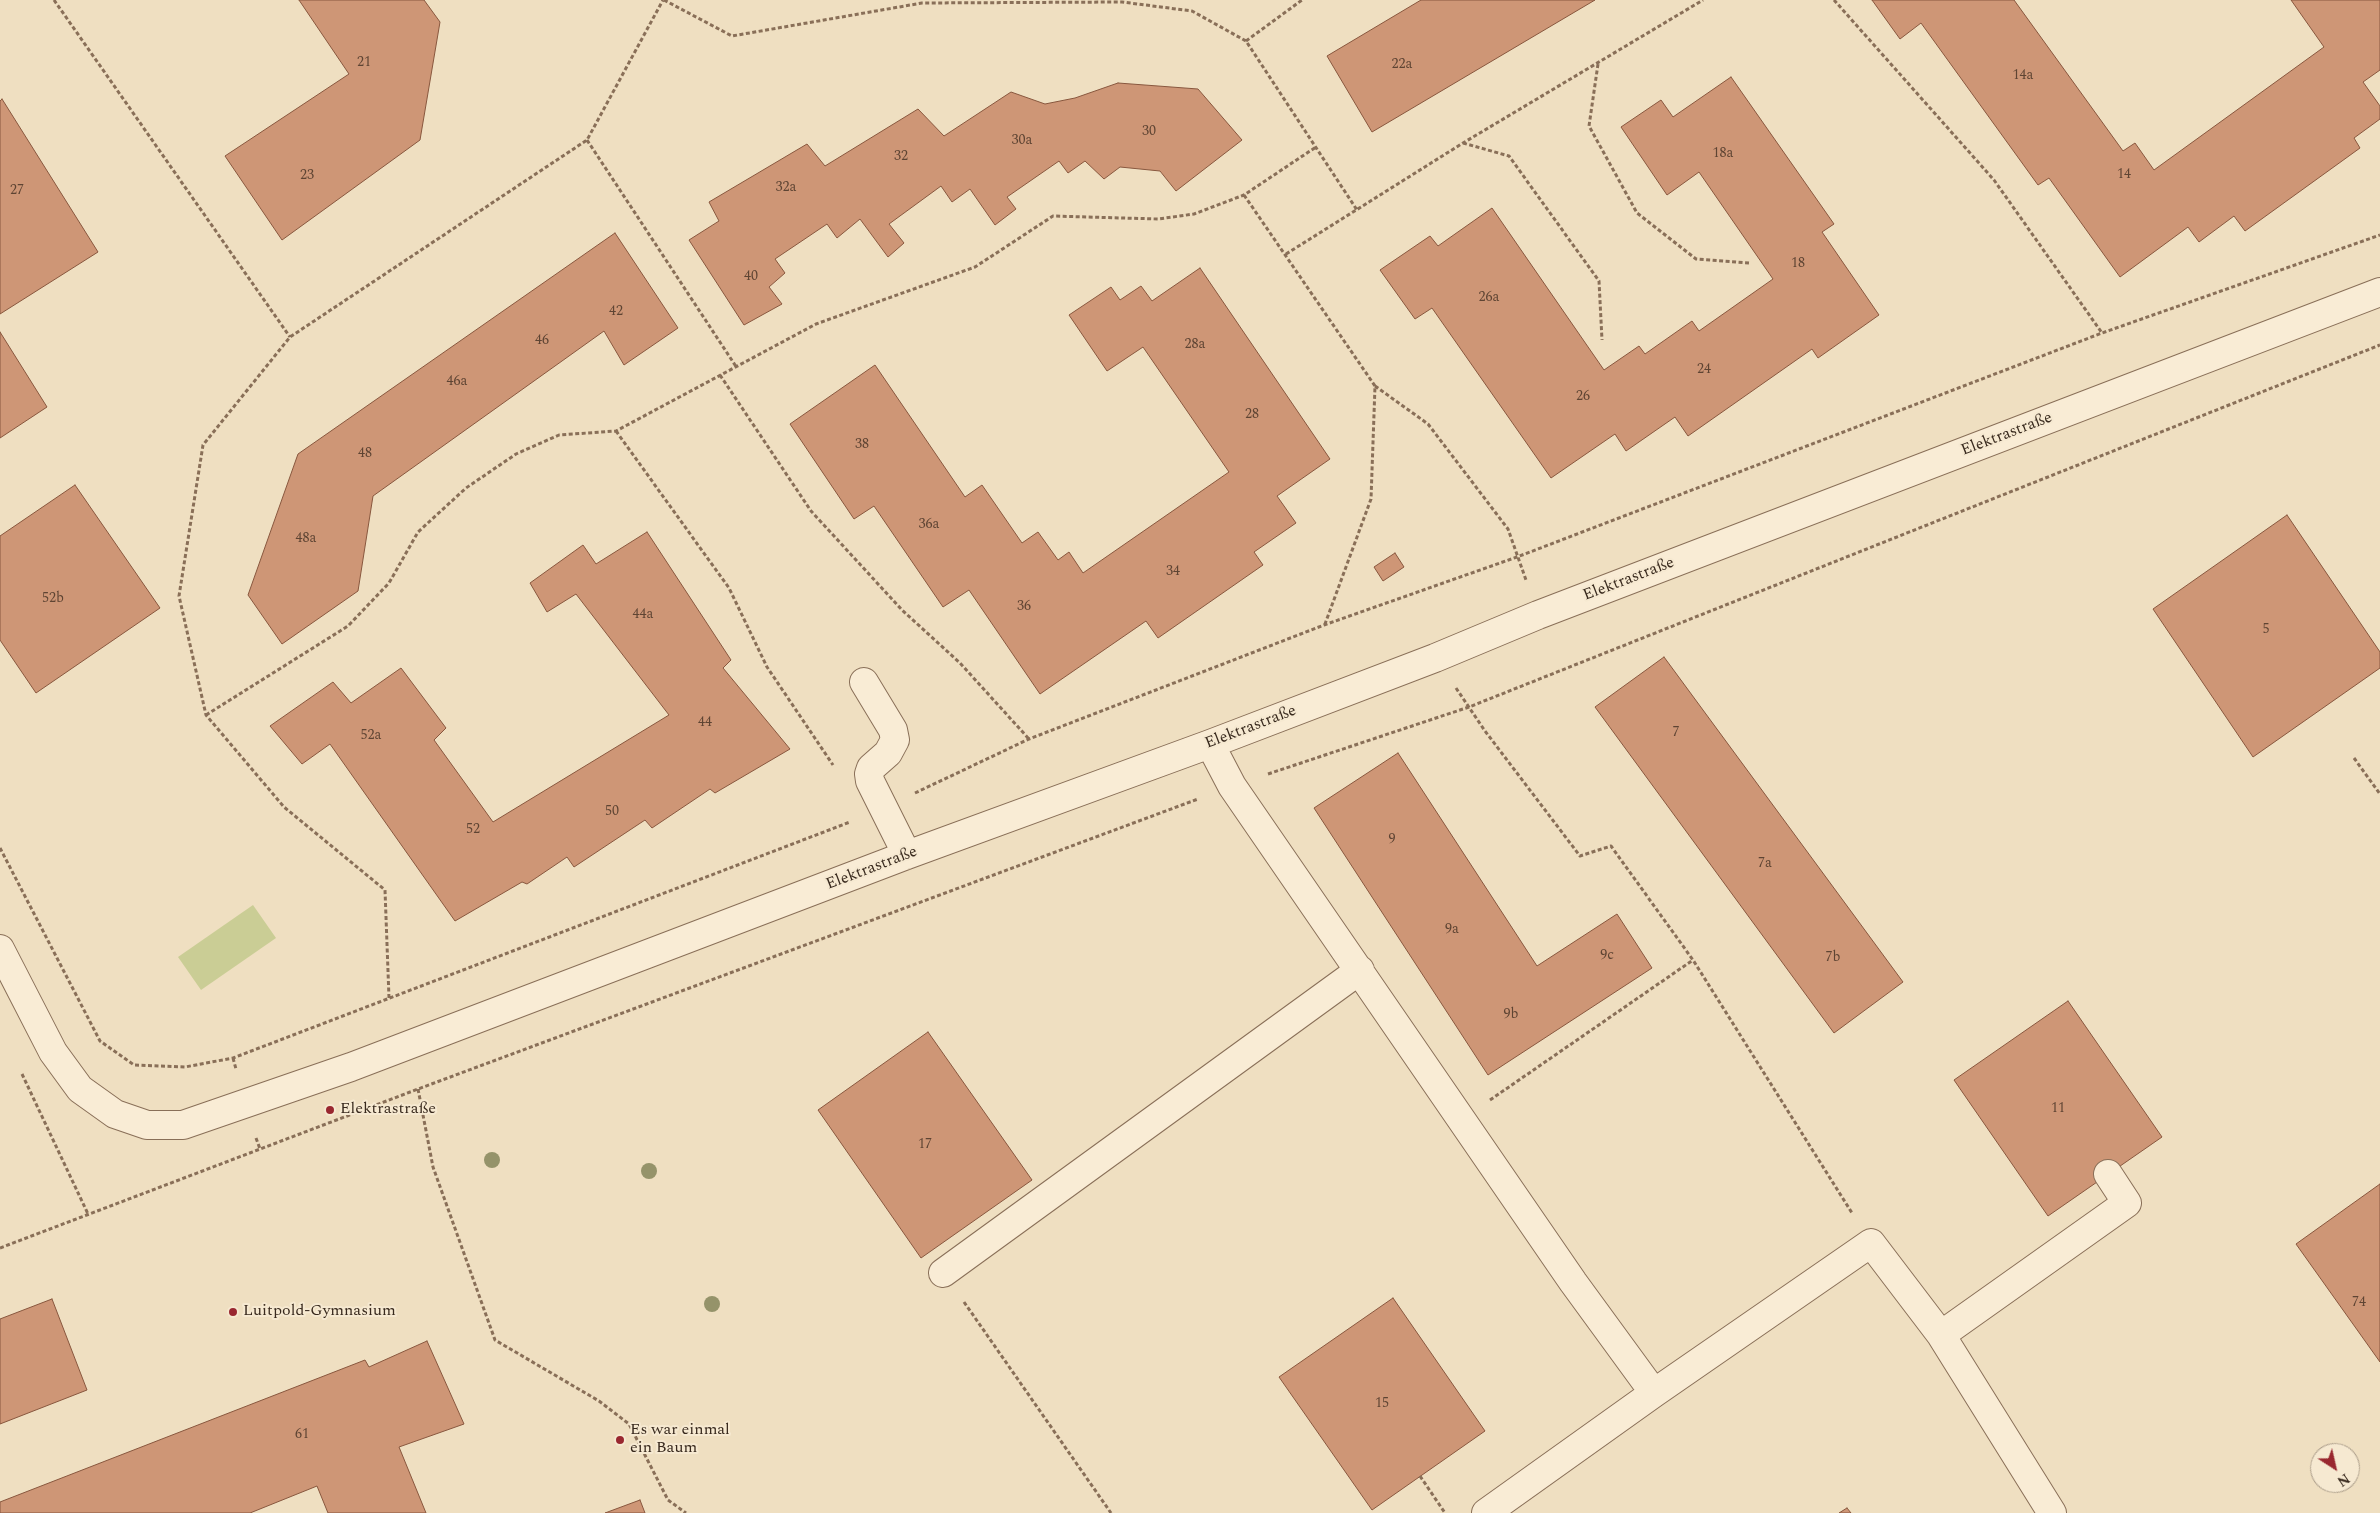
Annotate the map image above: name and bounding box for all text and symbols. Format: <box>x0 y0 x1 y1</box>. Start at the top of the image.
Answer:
house number: 21 <box>357 55 371 71</box>
house number: 22a <box>1392 57 1412 73</box>
house number: 14a <box>2013 68 2033 84</box>
house number: 30 <box>1142 124 1156 140</box>
house number: 30a <box>1012 133 1032 149</box>
house number: 18a <box>1713 146 1733 162</box>
house number: 32 <box>894 149 908 165</box>
house number: 14 <box>2117 167 2131 183</box>
house number: 23 <box>300 168 314 184</box>
house number: 32a <box>776 180 796 196</box>
house number: 27 <box>10 183 24 199</box>
house number: 18 <box>1791 256 1805 272</box>
house number: 40 <box>744 269 758 285</box>
house number: 26a <box>1479 290 1499 306</box>
house number: 42 <box>609 304 623 320</box>
house number: 46 <box>535 333 549 349</box>
house number: 28a <box>1185 337 1205 353</box>
house number: 24 <box>1697 362 1711 378</box>
house number: 46a <box>447 374 467 390</box>
house number: 26 <box>1576 389 1590 405</box>
house number: 28 <box>1245 407 1259 423</box>
street label: Elektrastraße <box>1959 409 2055 461</box>
house number: 38 <box>855 437 869 453</box>
house number: 48 <box>358 446 372 462</box>
house number: 36a <box>919 517 939 533</box>
house number: 48a <box>296 531 316 547</box>
street label: Elektrastraße <box>1581 554 1677 606</box>
house number: 34 <box>1166 564 1180 580</box>
house number: 52b <box>42 591 64 607</box>
house number: 36 <box>1017 599 1031 615</box>
house number: 44a <box>633 607 653 623</box>
house number: 5 <box>2263 622 2269 638</box>
street label: Elektrastraße <box>1203 702 1299 754</box>
house number: 44 <box>698 715 712 731</box>
house number: 7 <box>1673 725 1679 741</box>
house number: 52a <box>361 728 381 744</box>
house number: 50 <box>605 804 619 820</box>
house number: 52 <box>466 822 480 838</box>
house number: 9 <box>1389 832 1395 848</box>
street label: Elektrastraße <box>824 843 920 895</box>
house number: 7a <box>1758 856 1772 872</box>
house number: 9a <box>1445 922 1459 938</box>
house number: 9c <box>1600 948 1614 964</box>
house number: 7b <box>1826 950 1840 966</box>
house number: 9b <box>1504 1007 1518 1023</box>
place label: Elektrastraße <box>340 1100 436 1120</box>
house number: 11 <box>2051 1101 2065 1117</box>
marker: Elektrastraße <box>324 1104 336 1116</box>
house number: 17 <box>918 1137 932 1153</box>
house number: 74 <box>2352 1295 2366 1311</box>
place label: Luitpold-Gymnasium <box>243 1302 396 1322</box>
marker: Luitpold-Gymnasium <box>227 1306 239 1318</box>
house number: 15 <box>1375 1396 1389 1412</box>
place label: Es war einmal ein Baum <box>630 1421 730 1459</box>
house number: 61 <box>295 1427 309 1443</box>
marker: Es war einmal ein Baum <box>614 1434 626 1446</box>
north arrow <box>2310 1443 2360 1493</box>
text: N <box>2333 1468 2354 1492</box>

